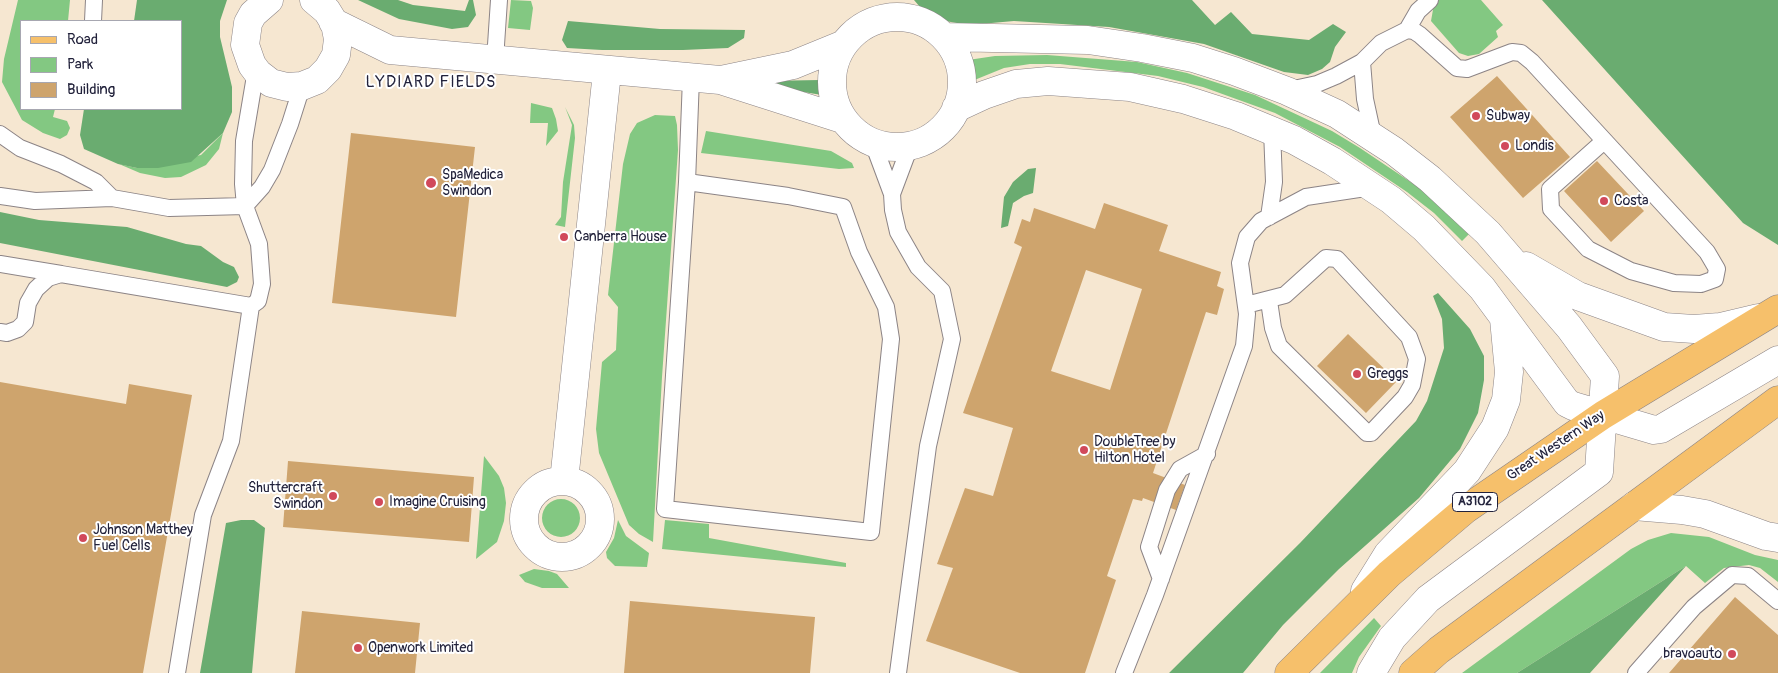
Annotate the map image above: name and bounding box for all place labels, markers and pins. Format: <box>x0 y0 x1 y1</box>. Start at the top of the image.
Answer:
place label: Subway <box>1486 108 1530 124</box>
marker: Subway <box>1470 110 1482 122</box>
place label: Londis <box>1515 138 1554 154</box>
marker: Londis <box>1499 140 1511 152</box>
place label: SpaMedica Swindon <box>442 167 503 200</box>
marker: SpaMedica Swindon <box>424 176 438 190</box>
place label: Costa <box>1614 193 1649 209</box>
marker: Costa <box>1598 195 1610 207</box>
place label: Canberra House <box>574 229 667 245</box>
marker: Canberra House <box>558 231 570 243</box>
place label: Greggs <box>1367 366 1408 382</box>
marker: Greggs <box>1351 368 1363 380</box>
place label: DoubleTree by Hilton Hotel <box>1094 434 1175 467</box>
marker: DoubleTree by Hilton Hotel <box>1078 444 1090 456</box>
place label: Shuttercraft Swindon <box>248 480 323 512</box>
marker: Shuttercraft Swindon <box>327 490 339 502</box>
place label: Imagine Cruising <box>389 494 486 510</box>
marker: Imagine Cruising <box>373 496 385 508</box>
place label: Johnson Matthey Fuel Cells <box>93 522 193 554</box>
marker: Johnson Matthey Fuel Cells <box>77 532 89 544</box>
place label: Openwork Limited <box>368 640 473 656</box>
marker: Openwork Limited <box>352 642 364 654</box>
place label: bravoauto <box>1663 646 1722 662</box>
marker: bravoauto <box>1726 648 1738 660</box>

